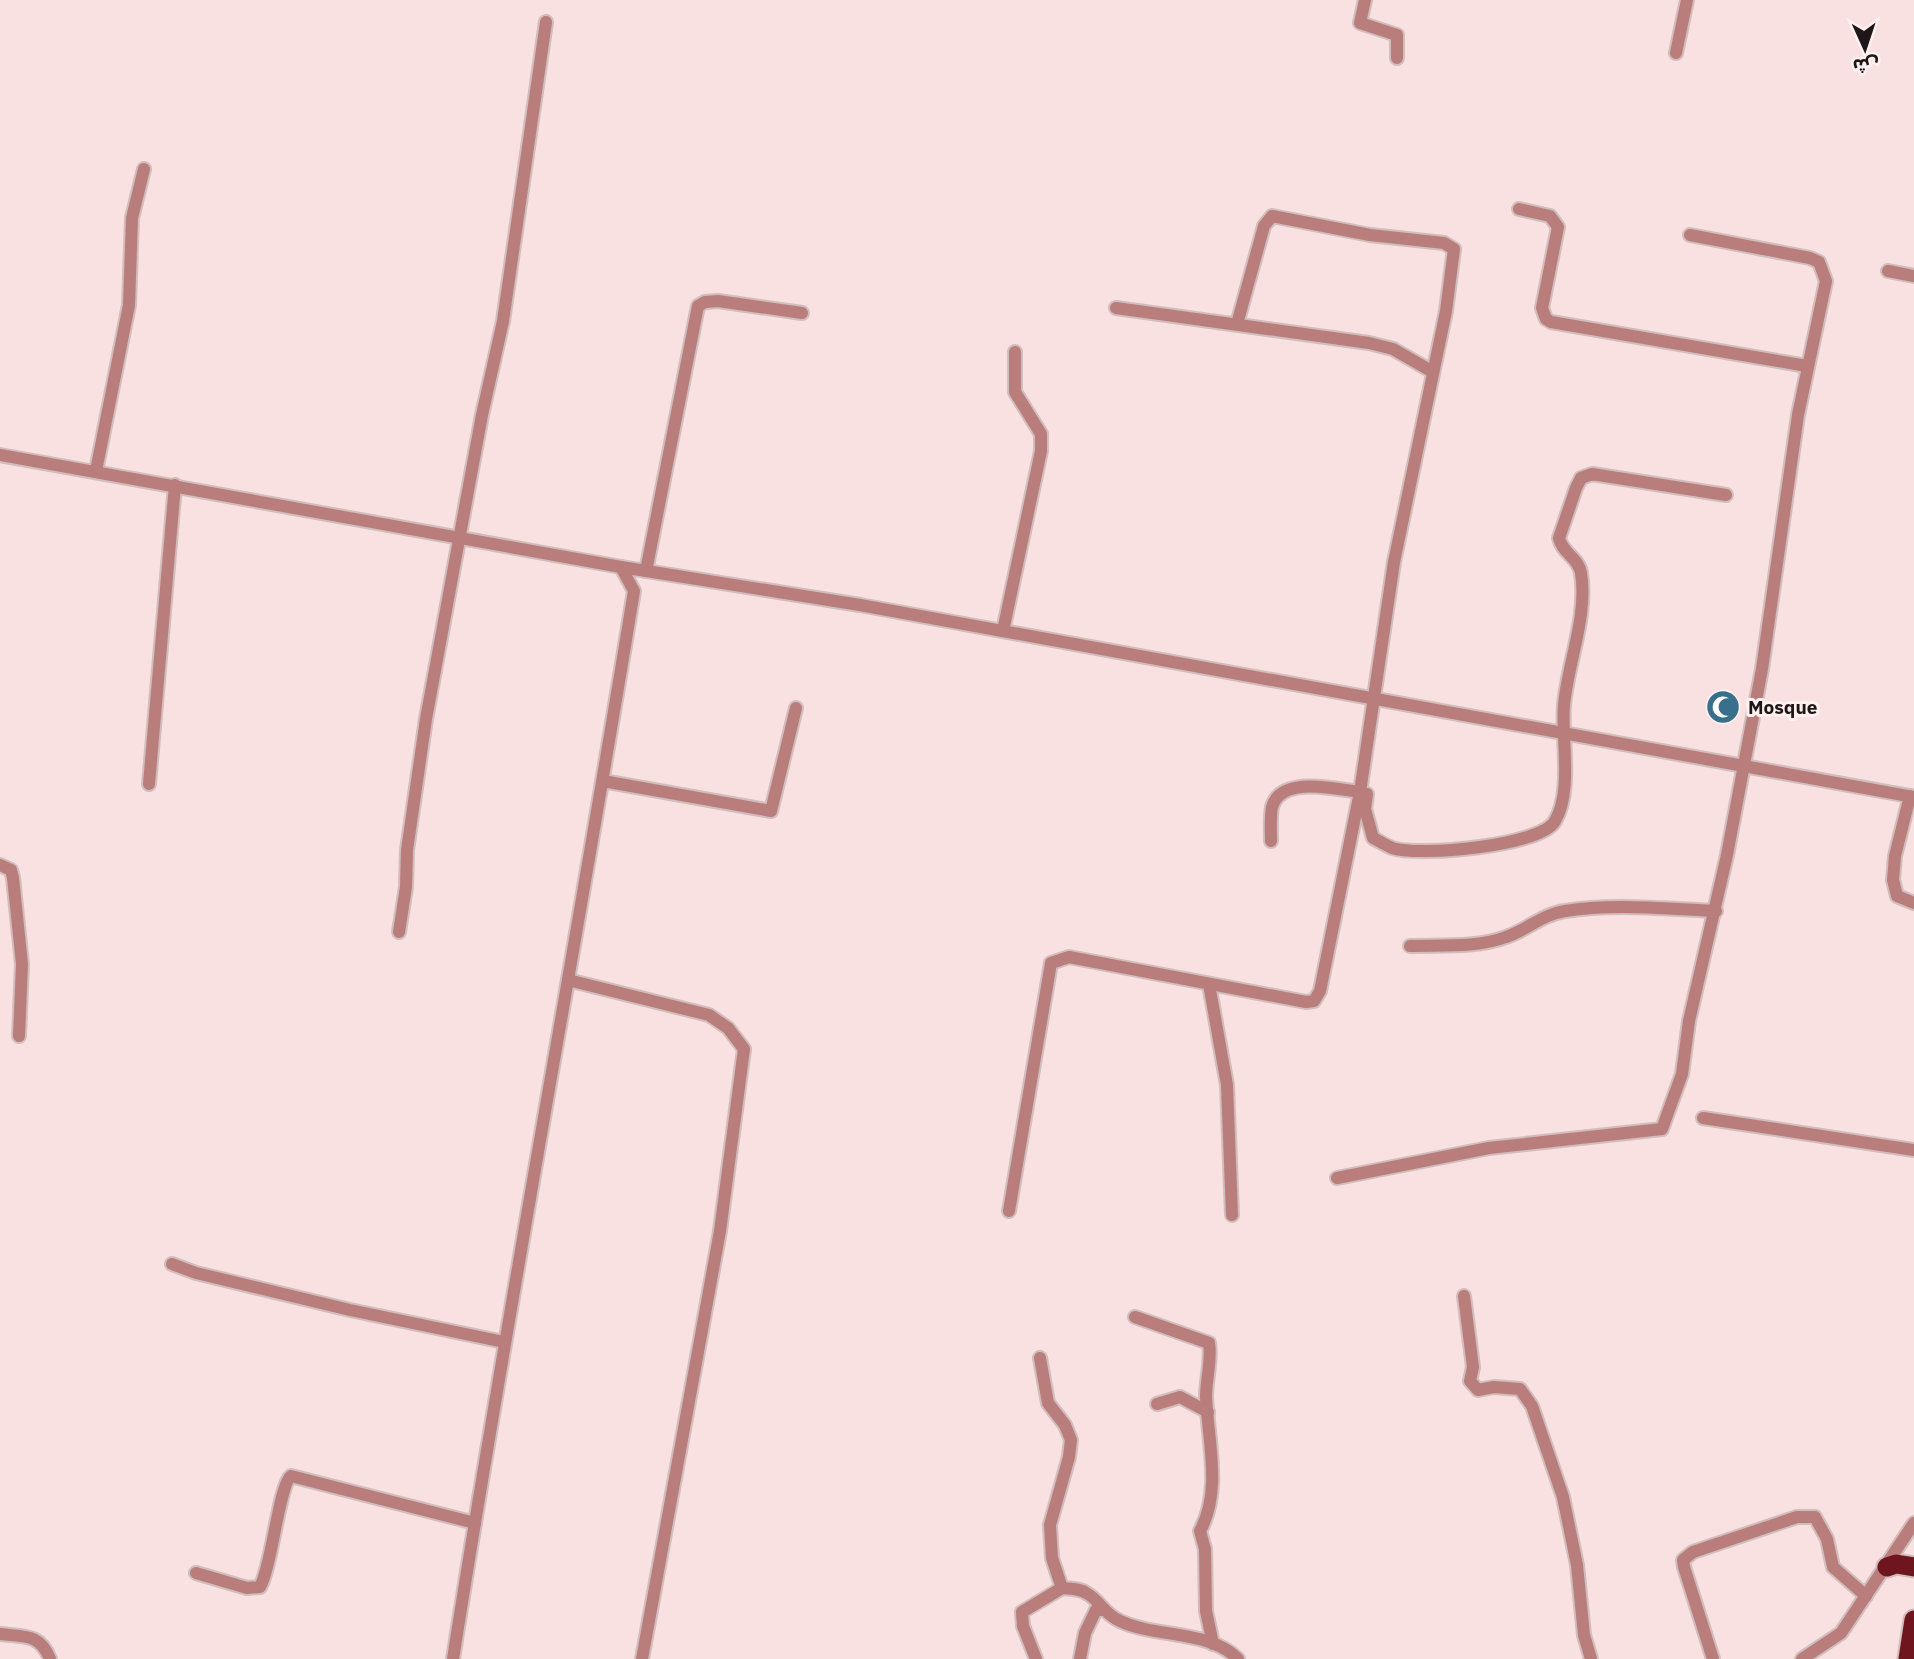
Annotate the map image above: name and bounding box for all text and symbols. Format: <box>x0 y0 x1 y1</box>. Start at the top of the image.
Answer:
north arrow <box>1830 14 1900 84</box>
text: ش <box>1852 53 1880 79</box>
mosque icon: Mosque <box>1704 688 1742 726</box>
place label: Mosque <box>1748 695 1817 719</box>

